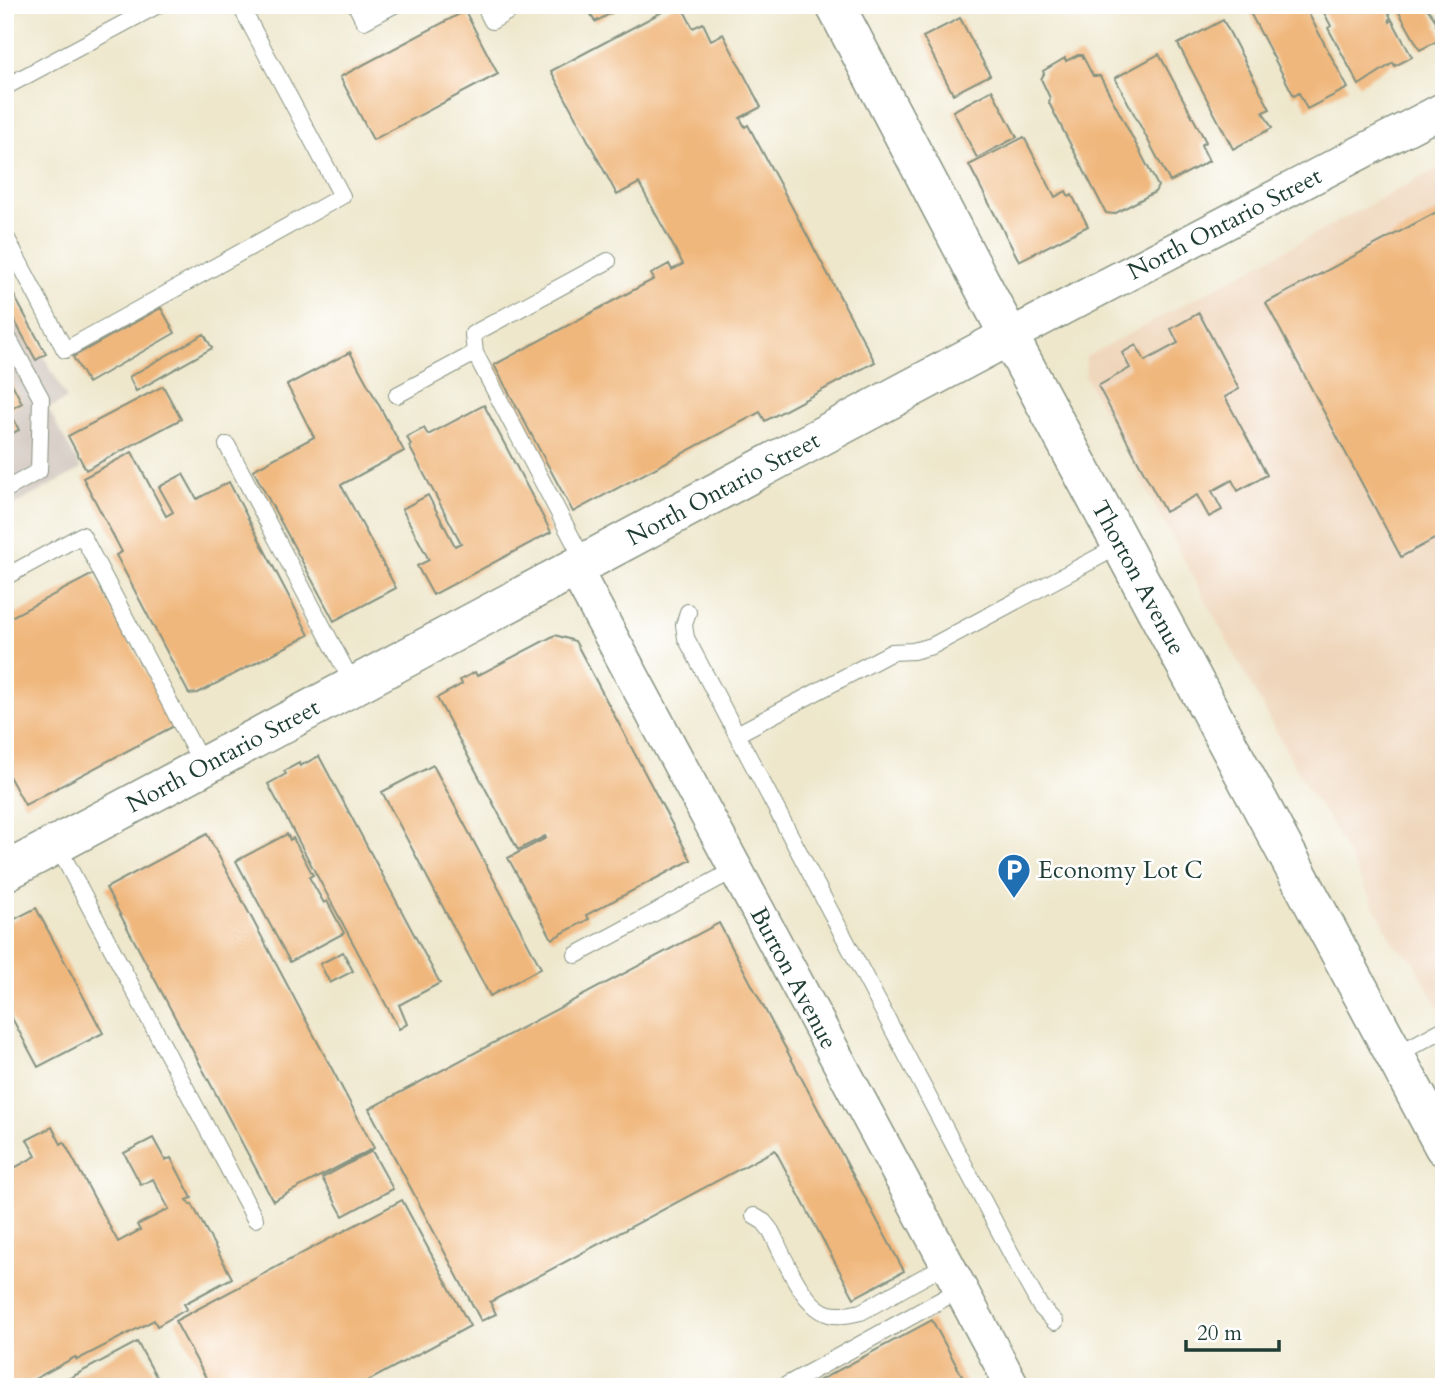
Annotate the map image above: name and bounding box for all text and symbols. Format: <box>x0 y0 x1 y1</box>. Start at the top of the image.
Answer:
street label: North Ontario Street <box>1122 160 1328 288</box>
street label: North Ontario Street <box>621 424 826 554</box>
street label: Thorton Avenue <box>1083 495 1193 661</box>
street label: North Ontario Street <box>121 691 326 821</box>
parking icon: Economy Lot C <box>995 851 1033 900</box>
place label: Economy Lot C <box>1038 854 1203 887</box>
street label: Burton Avenue <box>742 901 845 1055</box>
scale bar <box>1186 1308 1279 1352</box>
text: 20 m <box>1197 1319 1242 1348</box>

